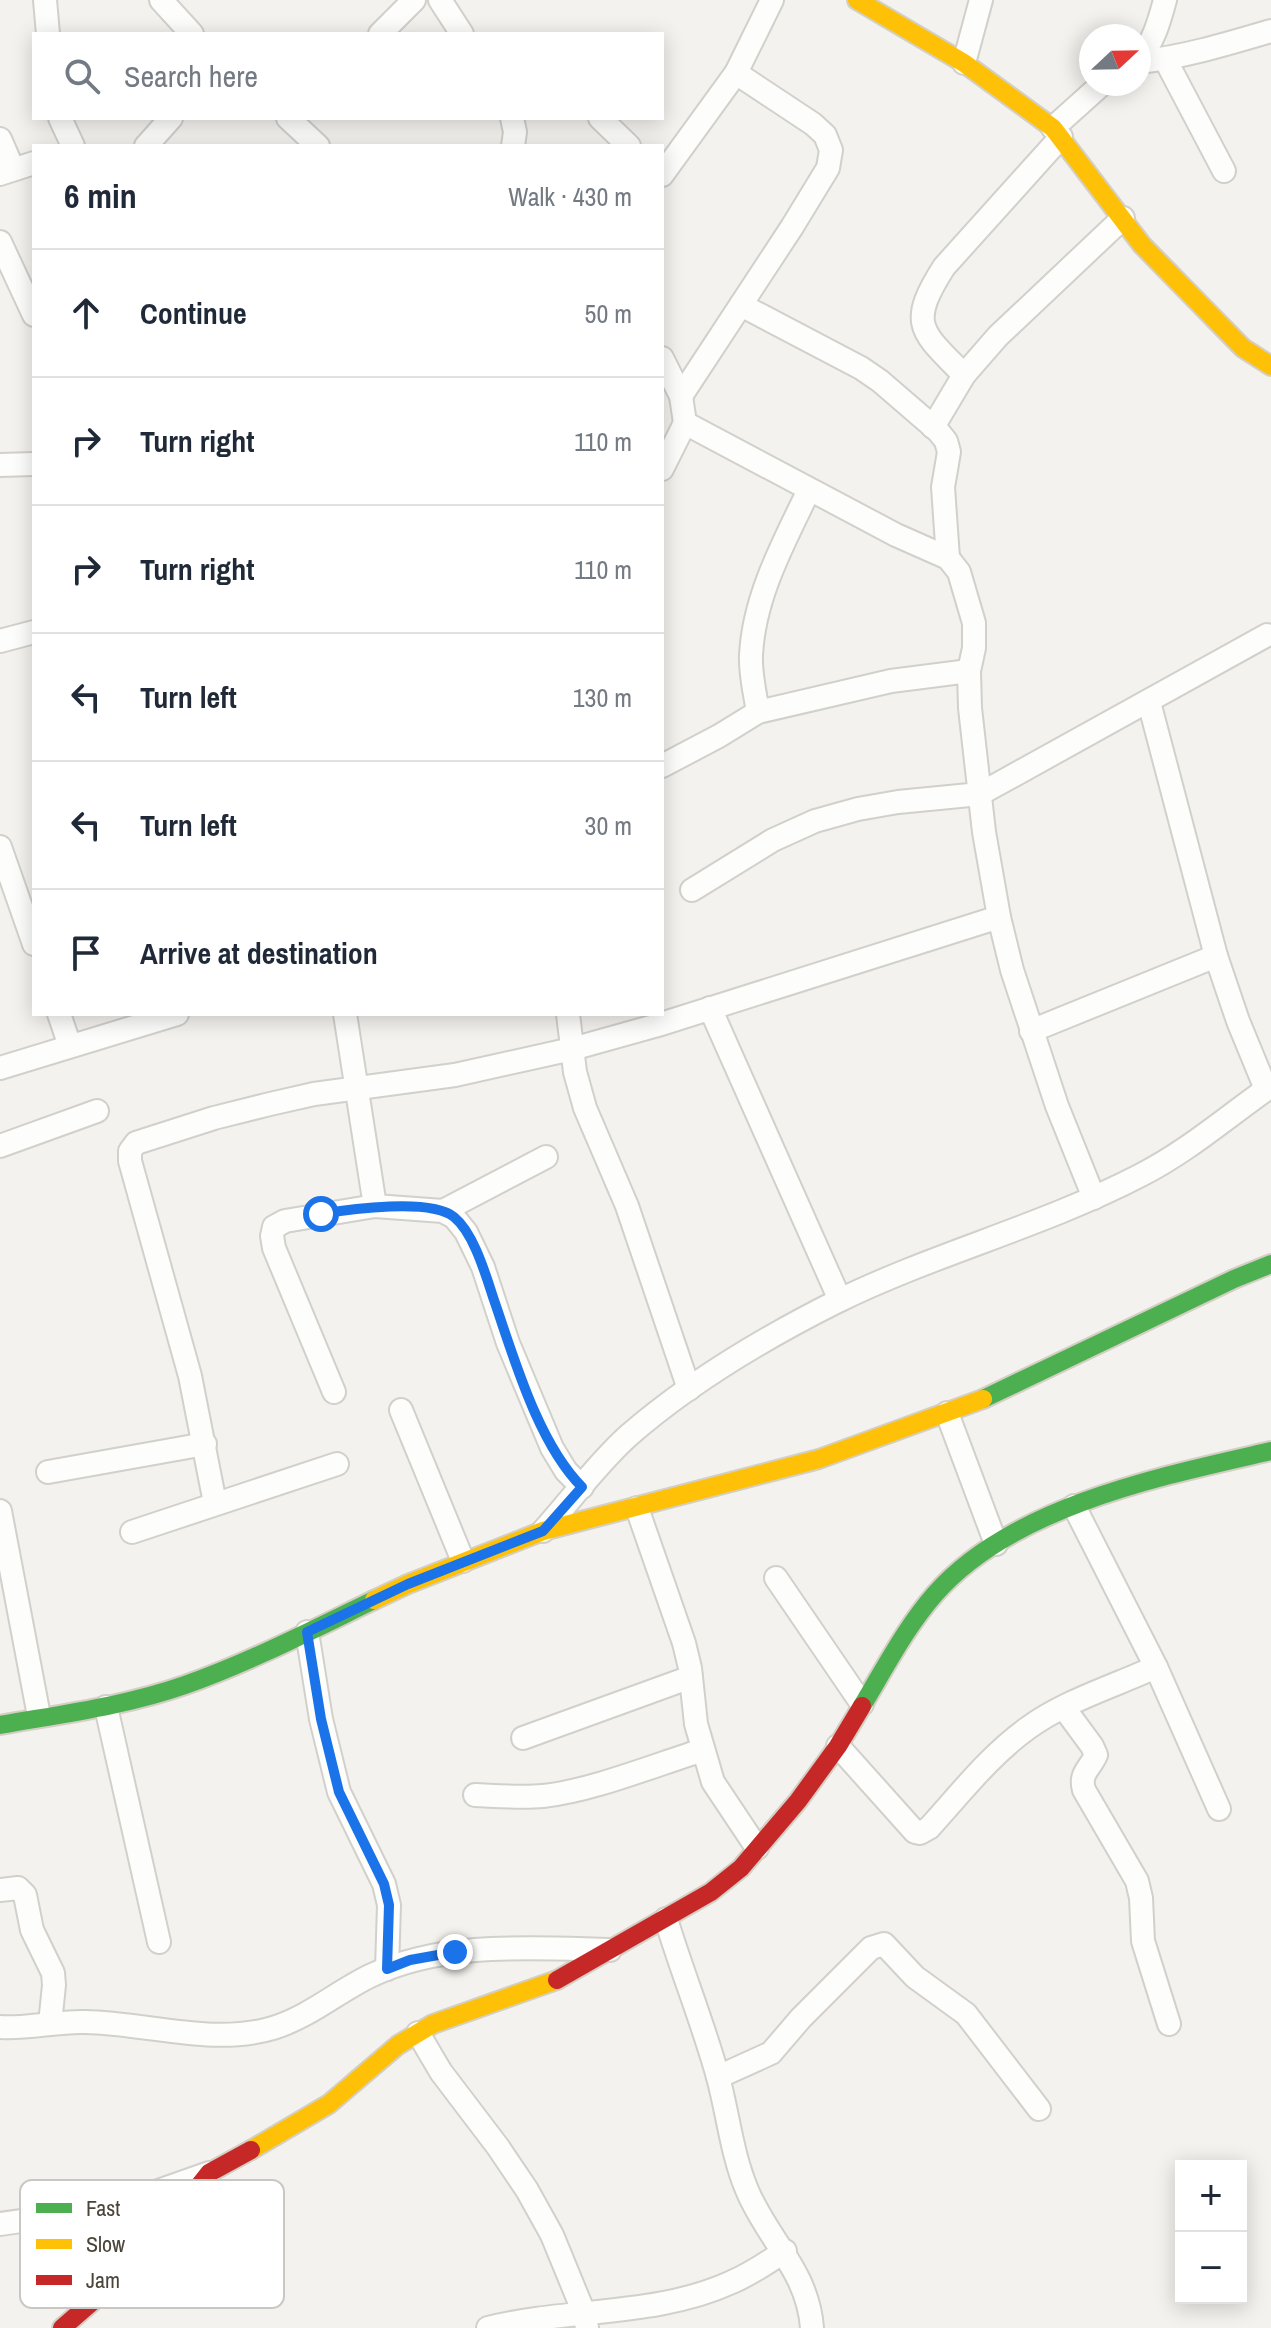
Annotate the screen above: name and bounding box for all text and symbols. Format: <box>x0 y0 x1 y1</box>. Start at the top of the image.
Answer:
north arrow <box>1079 24 1151 96</box>
search box <box>32 32 664 120</box>
icon: search <box>60 54 104 98</box>
text: Search here <box>124 56 258 96</box>
text: 6 min <box>64 173 137 219</box>
text: Walk · 430 m <box>508 179 632 214</box>
icon: ahead <box>64 291 108 335</box>
text: Continue <box>140 293 247 333</box>
text: 50 m <box>585 296 632 331</box>
icon: right <box>64 419 108 463</box>
text: Turn right <box>140 421 254 461</box>
text: 110 m <box>574 424 632 459</box>
icon: right <box>64 547 108 591</box>
text: Turn right <box>140 549 254 589</box>
text: 110 m <box>574 552 632 587</box>
icon: left <box>64 675 108 719</box>
text: Turn left <box>140 677 237 717</box>
text: 130 m <box>573 680 632 715</box>
icon: left <box>64 803 108 847</box>
text: Turn left <box>140 805 237 845</box>
text: 30 m <box>585 808 632 843</box>
icon: arrive <box>64 931 108 975</box>
text: Arrive at destination <box>140 933 378 973</box>
route start <box>303 1196 339 1232</box>
route end <box>437 1934 473 1970</box>
map controls <box>1175 2160 1247 2304</box>
button: + <box>1175 2160 1247 2232</box>
legend <box>20 2180 284 2308</box>
text: Fast <box>86 2193 120 2223</box>
text: Slow <box>86 2229 125 2259</box>
button: − <box>1175 2232 1247 2304</box>
text: Jam <box>86 2265 120 2295</box>

